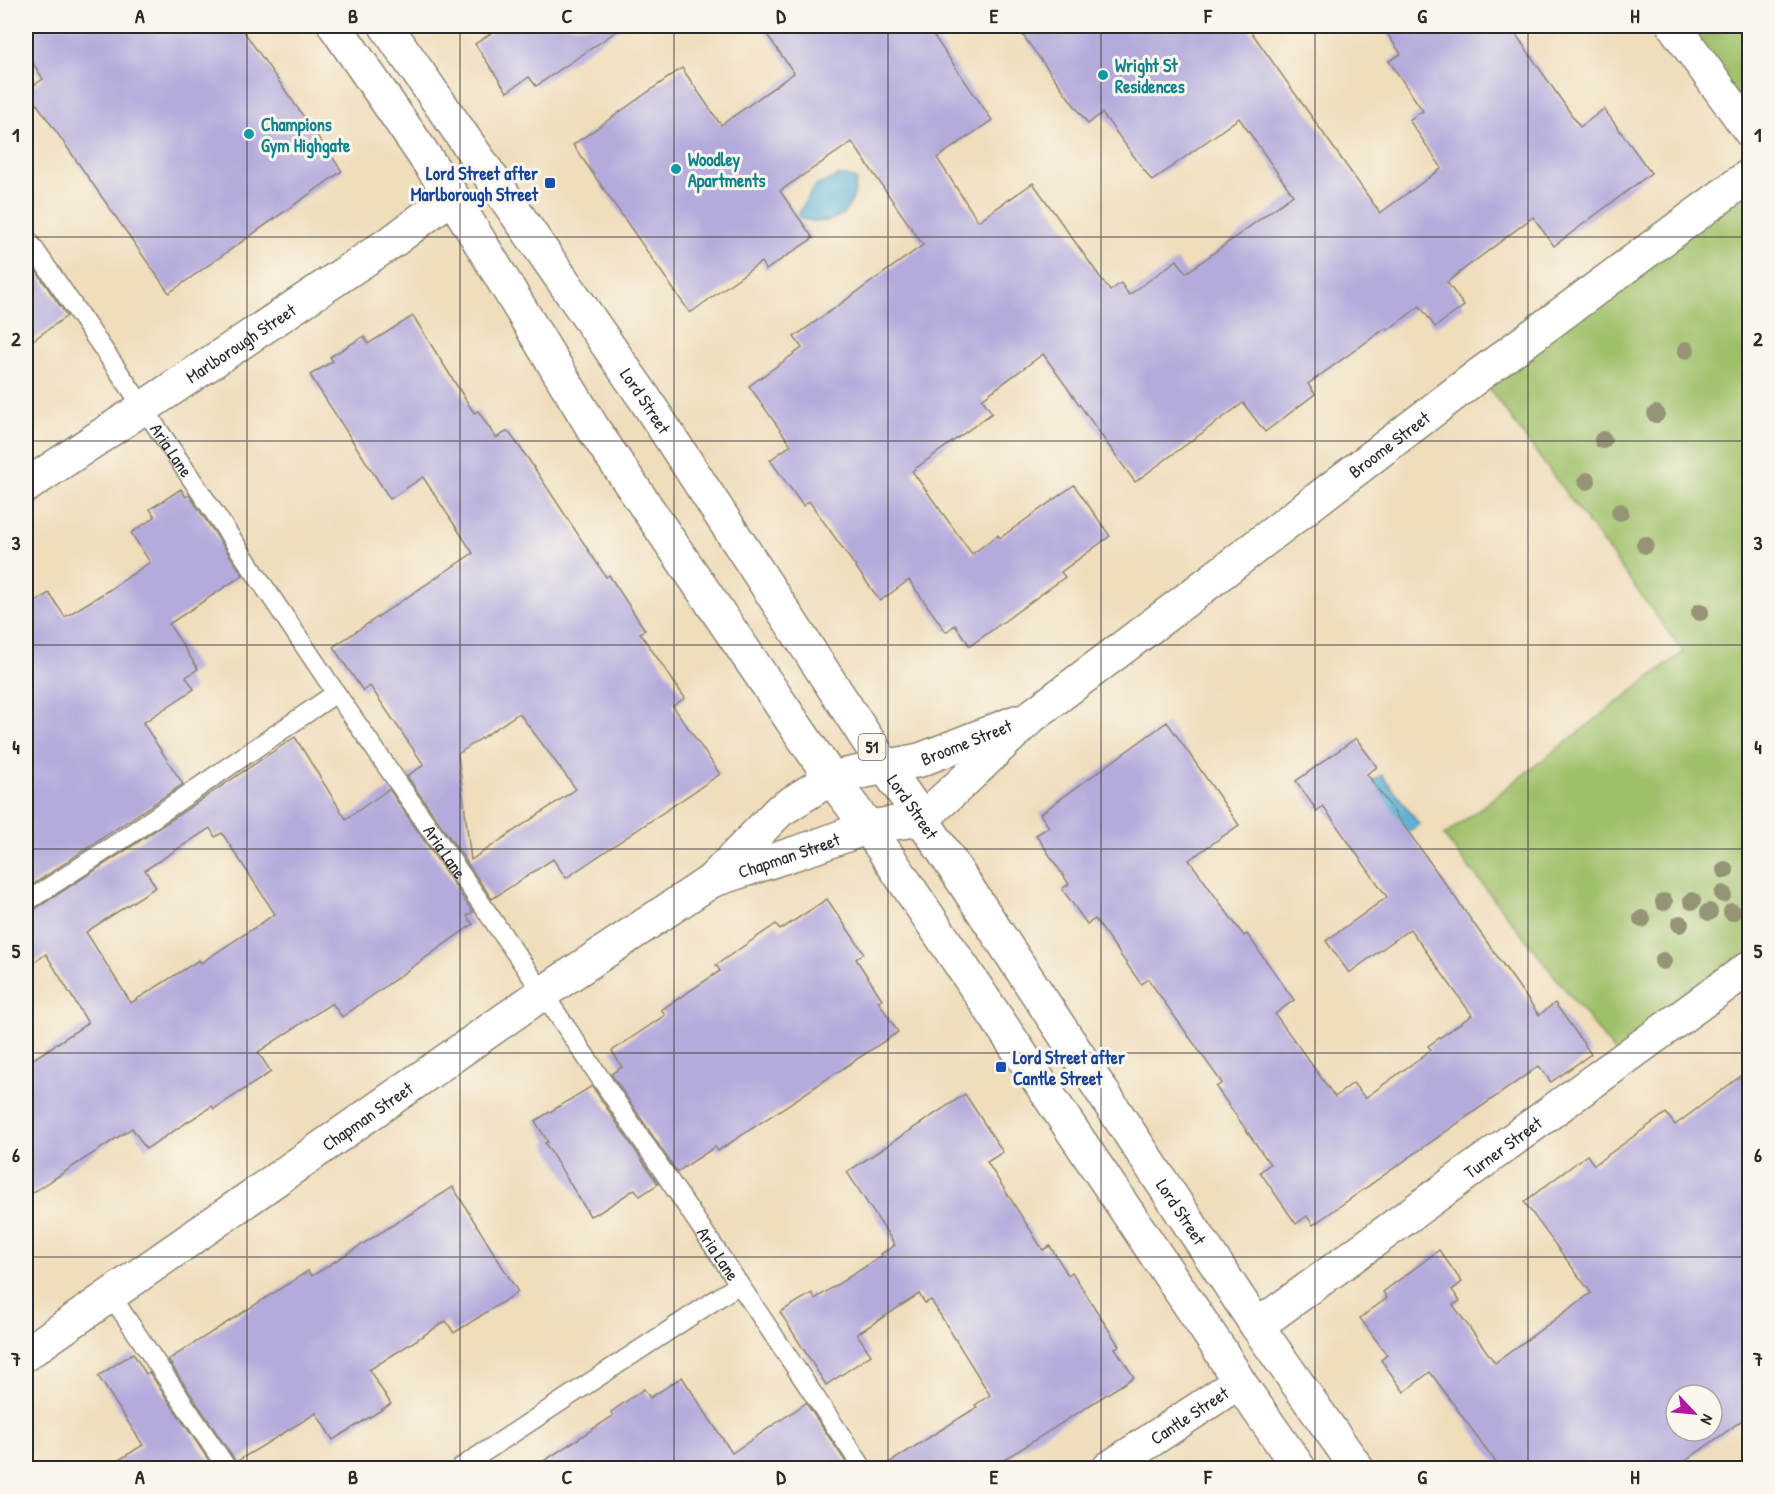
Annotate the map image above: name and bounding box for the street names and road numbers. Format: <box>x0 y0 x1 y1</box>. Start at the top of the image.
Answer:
street label: Marlborough Street <box>181 297 301 388</box>
street label: Lord Street <box>615 363 677 439</box>
street label: Broome Street <box>1343 405 1435 483</box>
street label: Aria Lane <box>145 418 199 482</box>
street label: Broome Street <box>917 712 1016 771</box>
road number: 51 <box>858 734 886 760</box>
street label: Lord Street <box>882 769 945 845</box>
street label: Aria Lane <box>418 820 473 883</box>
street label: Chapman Street <box>735 826 844 884</box>
street label: Chapman Street <box>317 1075 418 1156</box>
street label: Turner Street <box>1459 1110 1548 1184</box>
street label: Lord Street <box>1151 1174 1213 1250</box>
street label: Aria Lane <box>691 1222 746 1285</box>
street label: Cantle Street <box>1145 1380 1234 1450</box>

